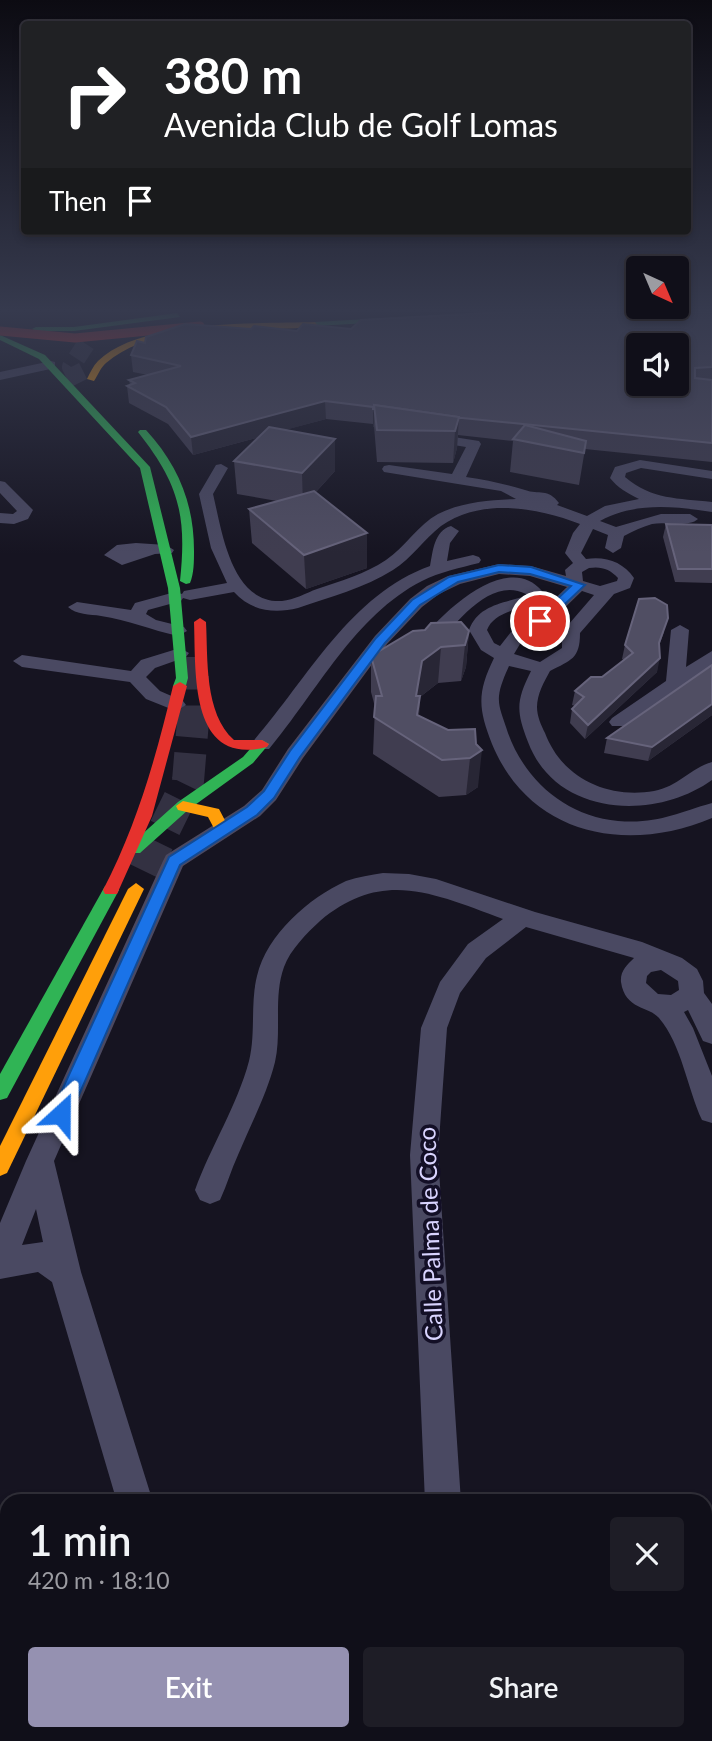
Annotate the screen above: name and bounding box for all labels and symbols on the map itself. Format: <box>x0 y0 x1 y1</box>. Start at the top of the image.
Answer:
north arrow <box>626 256 690 318</box>
pin <box>510 591 570 651</box>
position arrow <box>24 1077 98 1151</box>
street label: Calle Palma de Coco <box>411 1127 448 1342</box>

